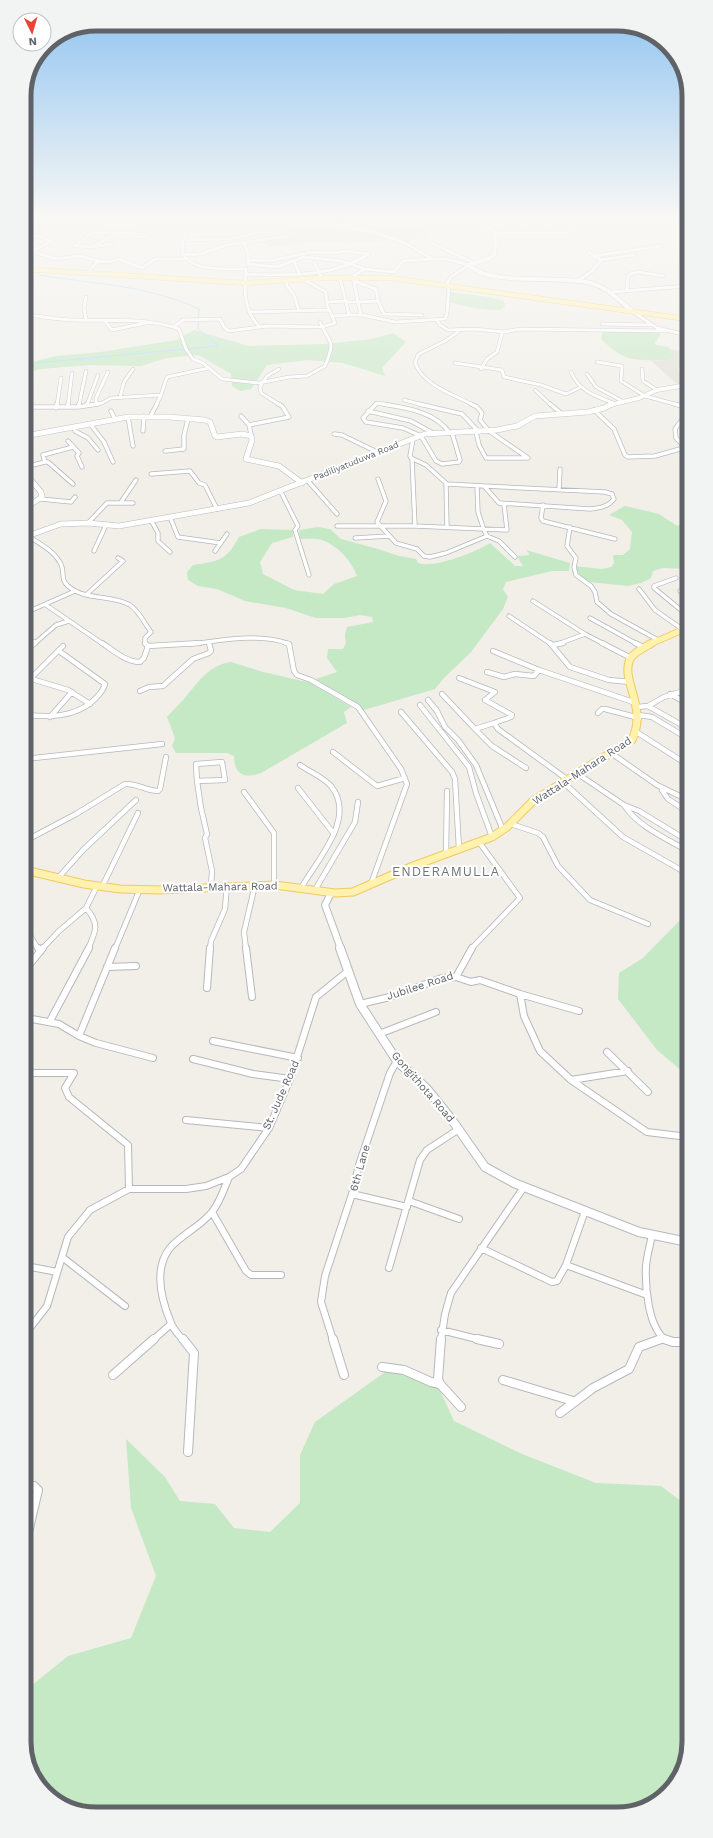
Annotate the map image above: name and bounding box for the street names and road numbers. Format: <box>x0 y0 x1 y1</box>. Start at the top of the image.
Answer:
street label: Padiliyatuduwa Road <box>312 439 400 483</box>
street label: Wattala-Mahara Road <box>530 734 634 808</box>
street label: Wattala-Mahara Road <box>162 879 278 895</box>
street label: Jubilee Road <box>385 969 455 1003</box>
street label: Gongithota Road <box>389 1049 457 1125</box>
street label: St. Jude Road <box>260 1058 302 1132</box>
street label: 6th Lane <box>347 1143 373 1193</box>

